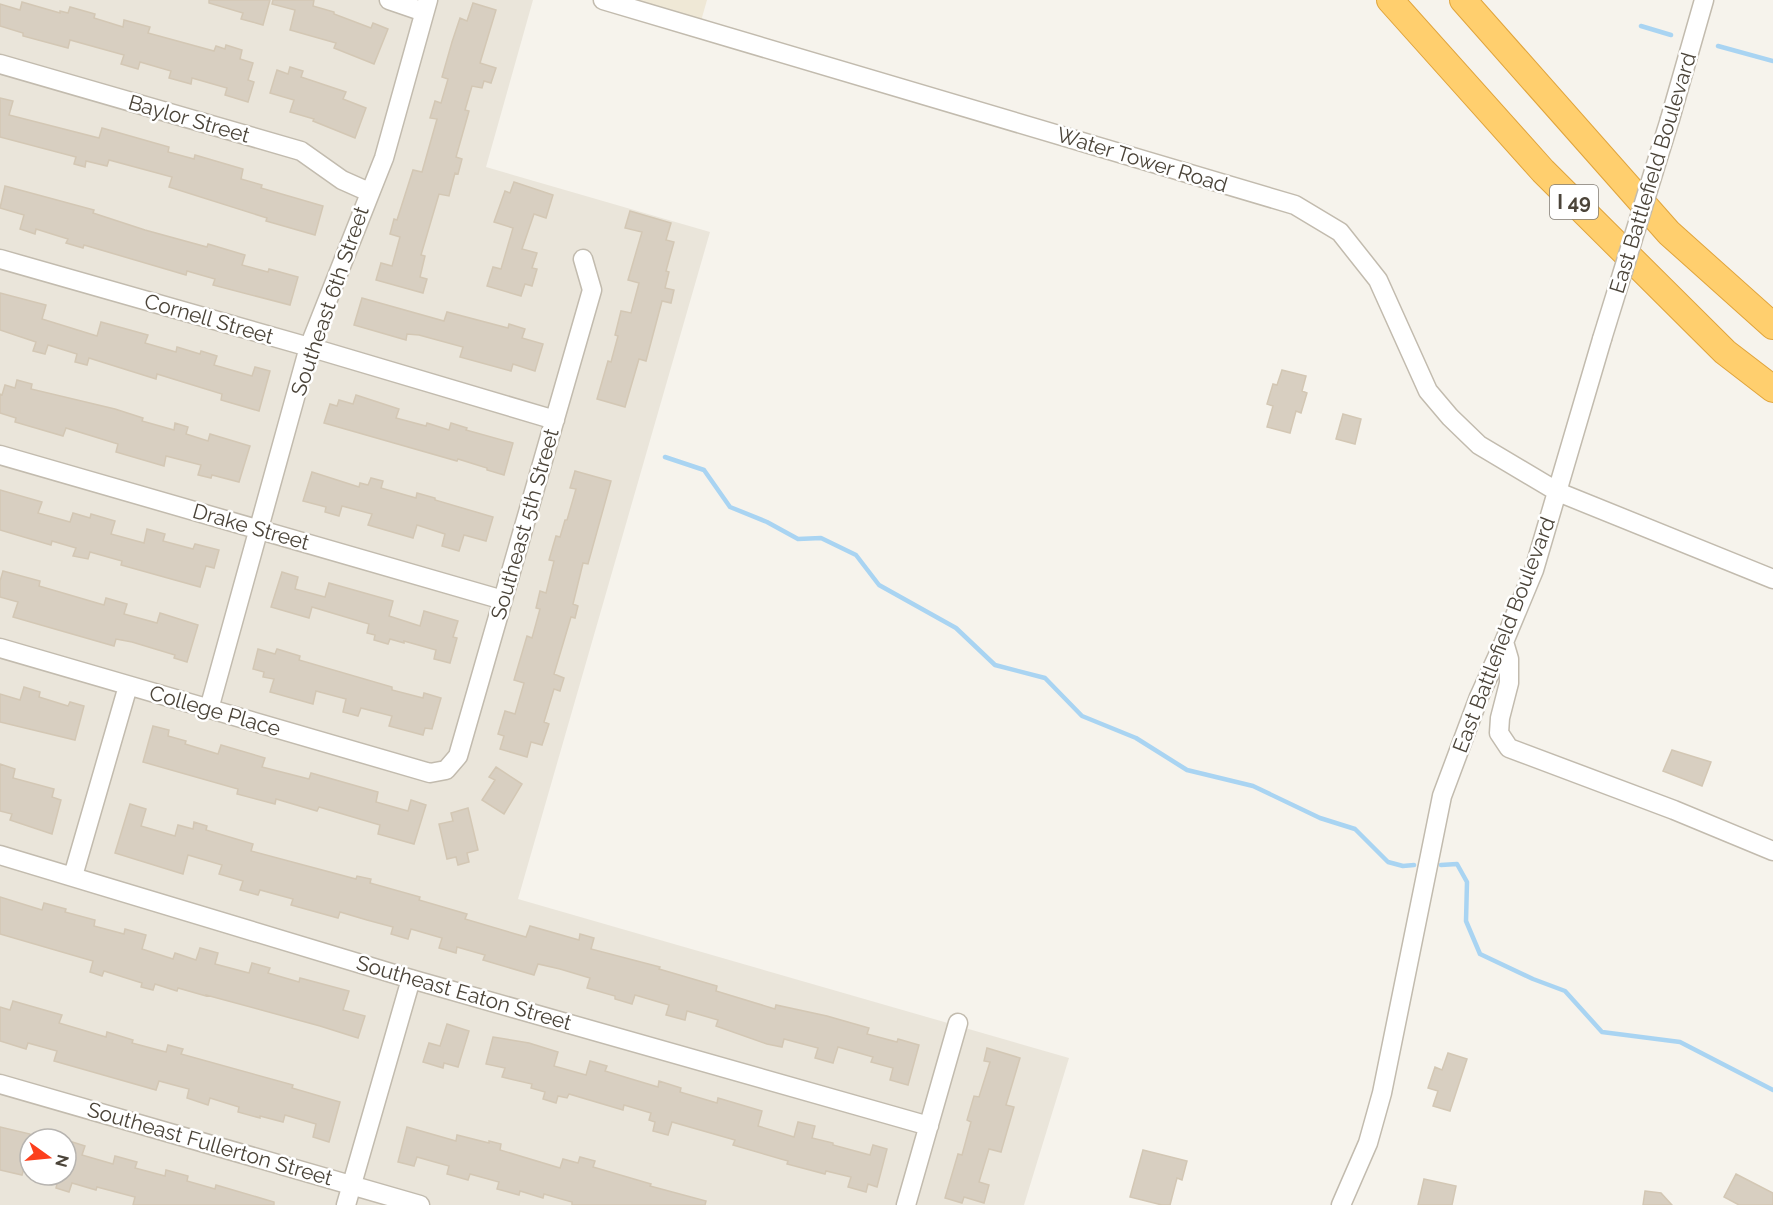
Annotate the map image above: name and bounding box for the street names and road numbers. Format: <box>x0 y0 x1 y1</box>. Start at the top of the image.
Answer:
street label: East Battlefield Boulevard <box>1604 50 1701 296</box>
street label: Baylor Street <box>126 89 253 148</box>
street label: Water Tower Road <box>1054 122 1231 197</box>
road number: I 49 <box>1550 185 1598 219</box>
street label: Southeast 6th Street <box>285 203 374 399</box>
street label: Cornell Street <box>142 288 277 349</box>
street label: Southeast 5th Street <box>485 425 564 622</box>
street label: Drake Street <box>190 498 312 555</box>
street label: East Battlefield Boulevard <box>1447 514 1560 756</box>
street label: College Place <box>147 680 284 741</box>
street label: Southeast Eaton Street <box>354 950 575 1035</box>
street label: Southeast Fullerton Street <box>85 1097 336 1191</box>

